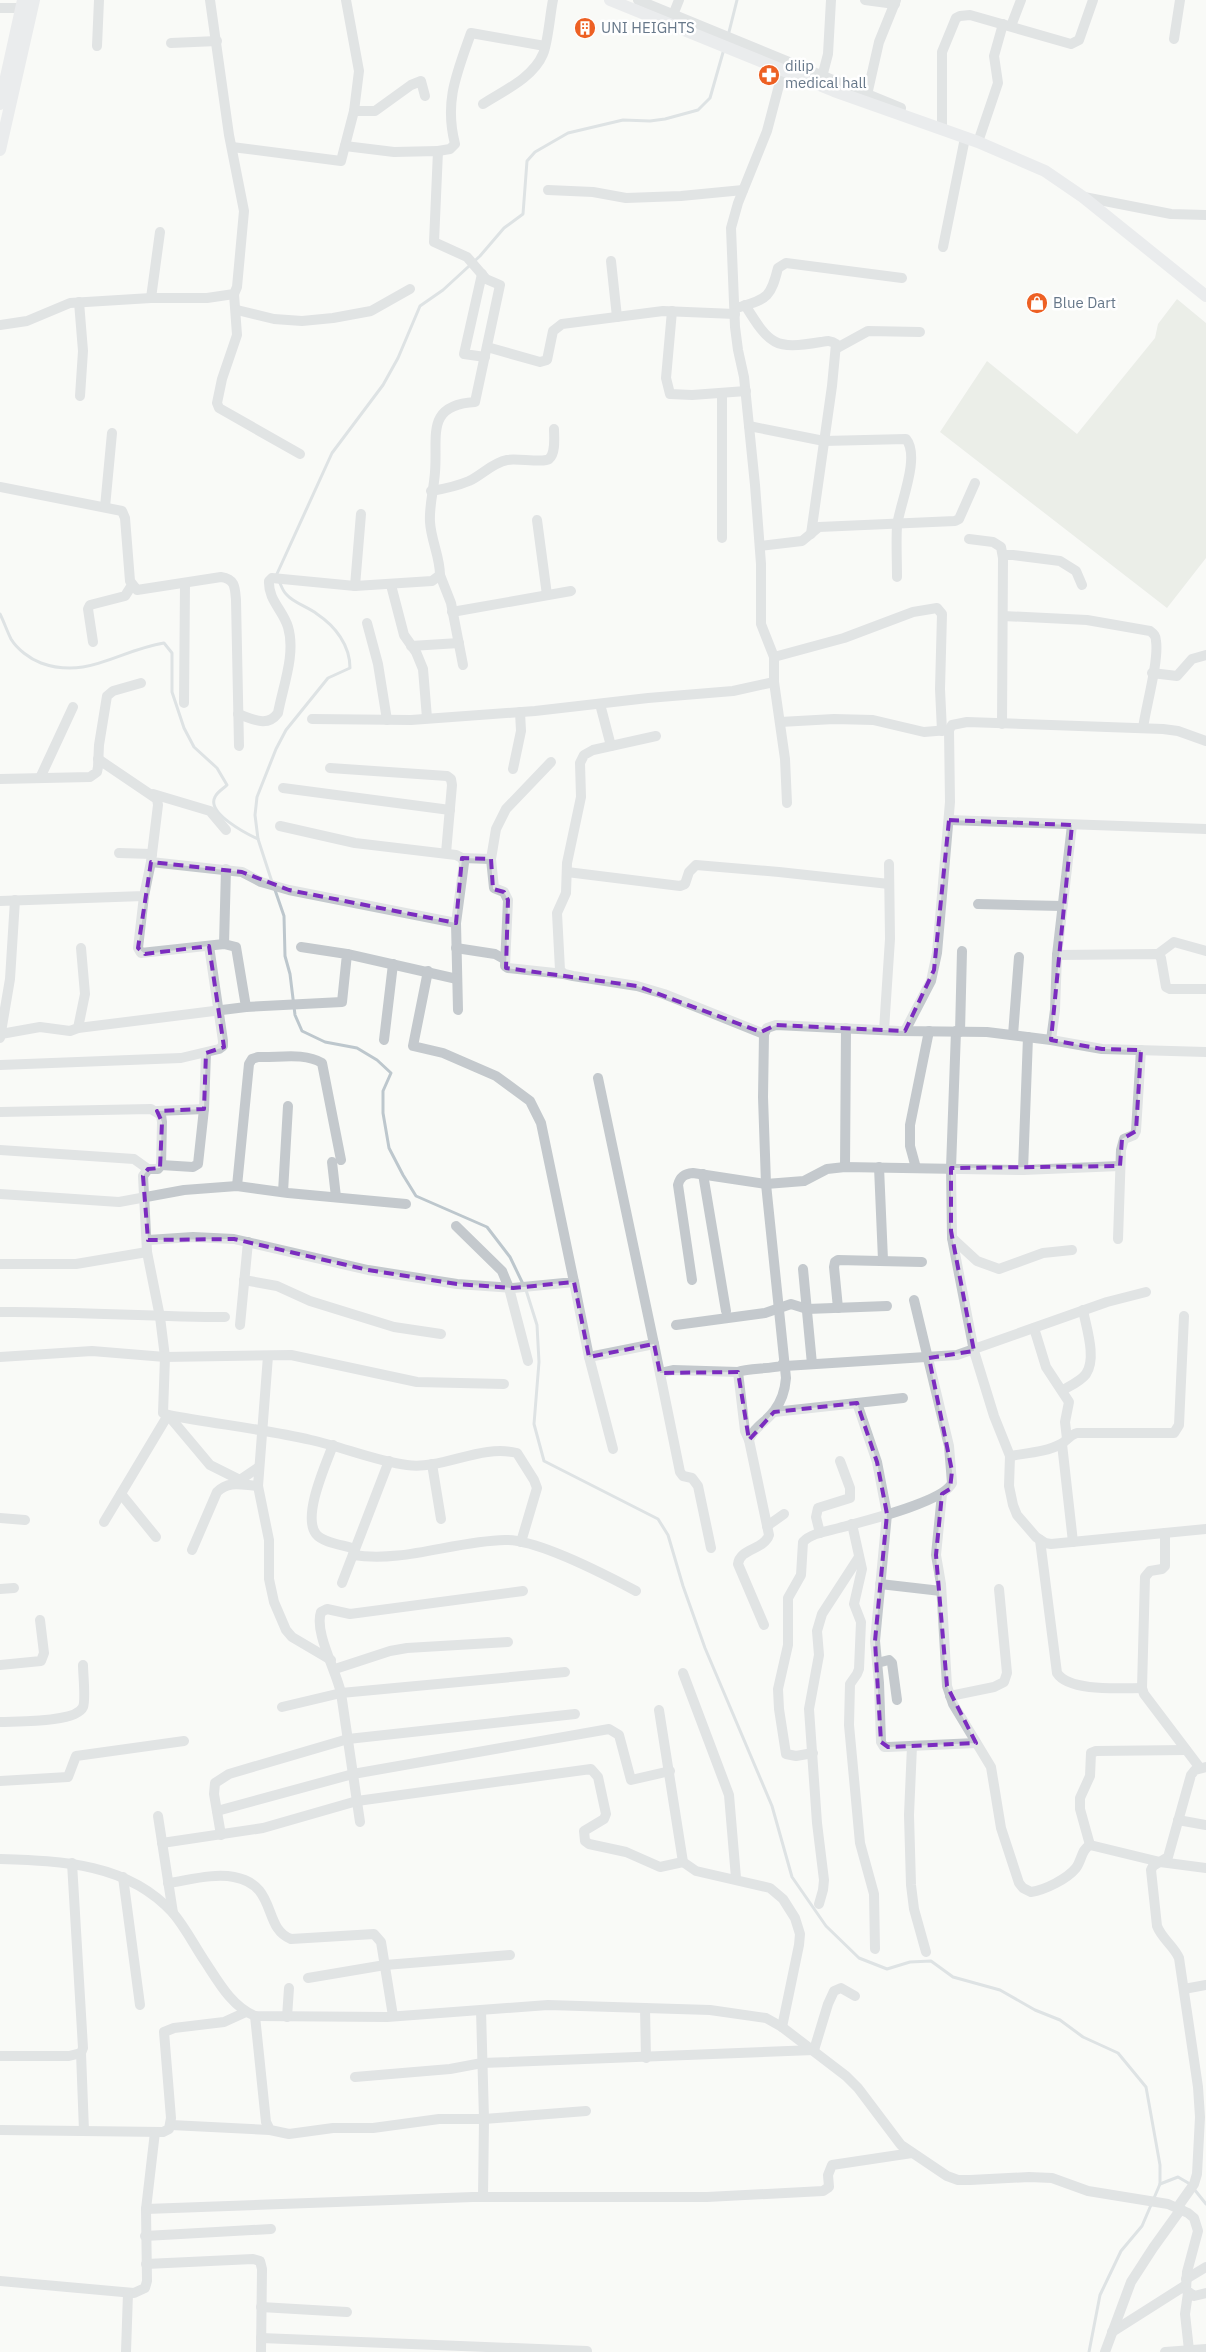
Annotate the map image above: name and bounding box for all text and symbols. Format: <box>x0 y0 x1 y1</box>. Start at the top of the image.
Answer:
building icon: UNI HEIGHTS <box>573 16 597 40</box>
place label: UNI HEIGHTS <box>601 18 695 37</box>
place label: dilip medical hall <box>785 56 867 92</box>
pharmacy icon: dilip medical hall <box>757 63 781 87</box>
shop icon: Blue Dart <box>1025 291 1049 315</box>
place label: Blue Dart <box>1053 293 1116 312</box>

